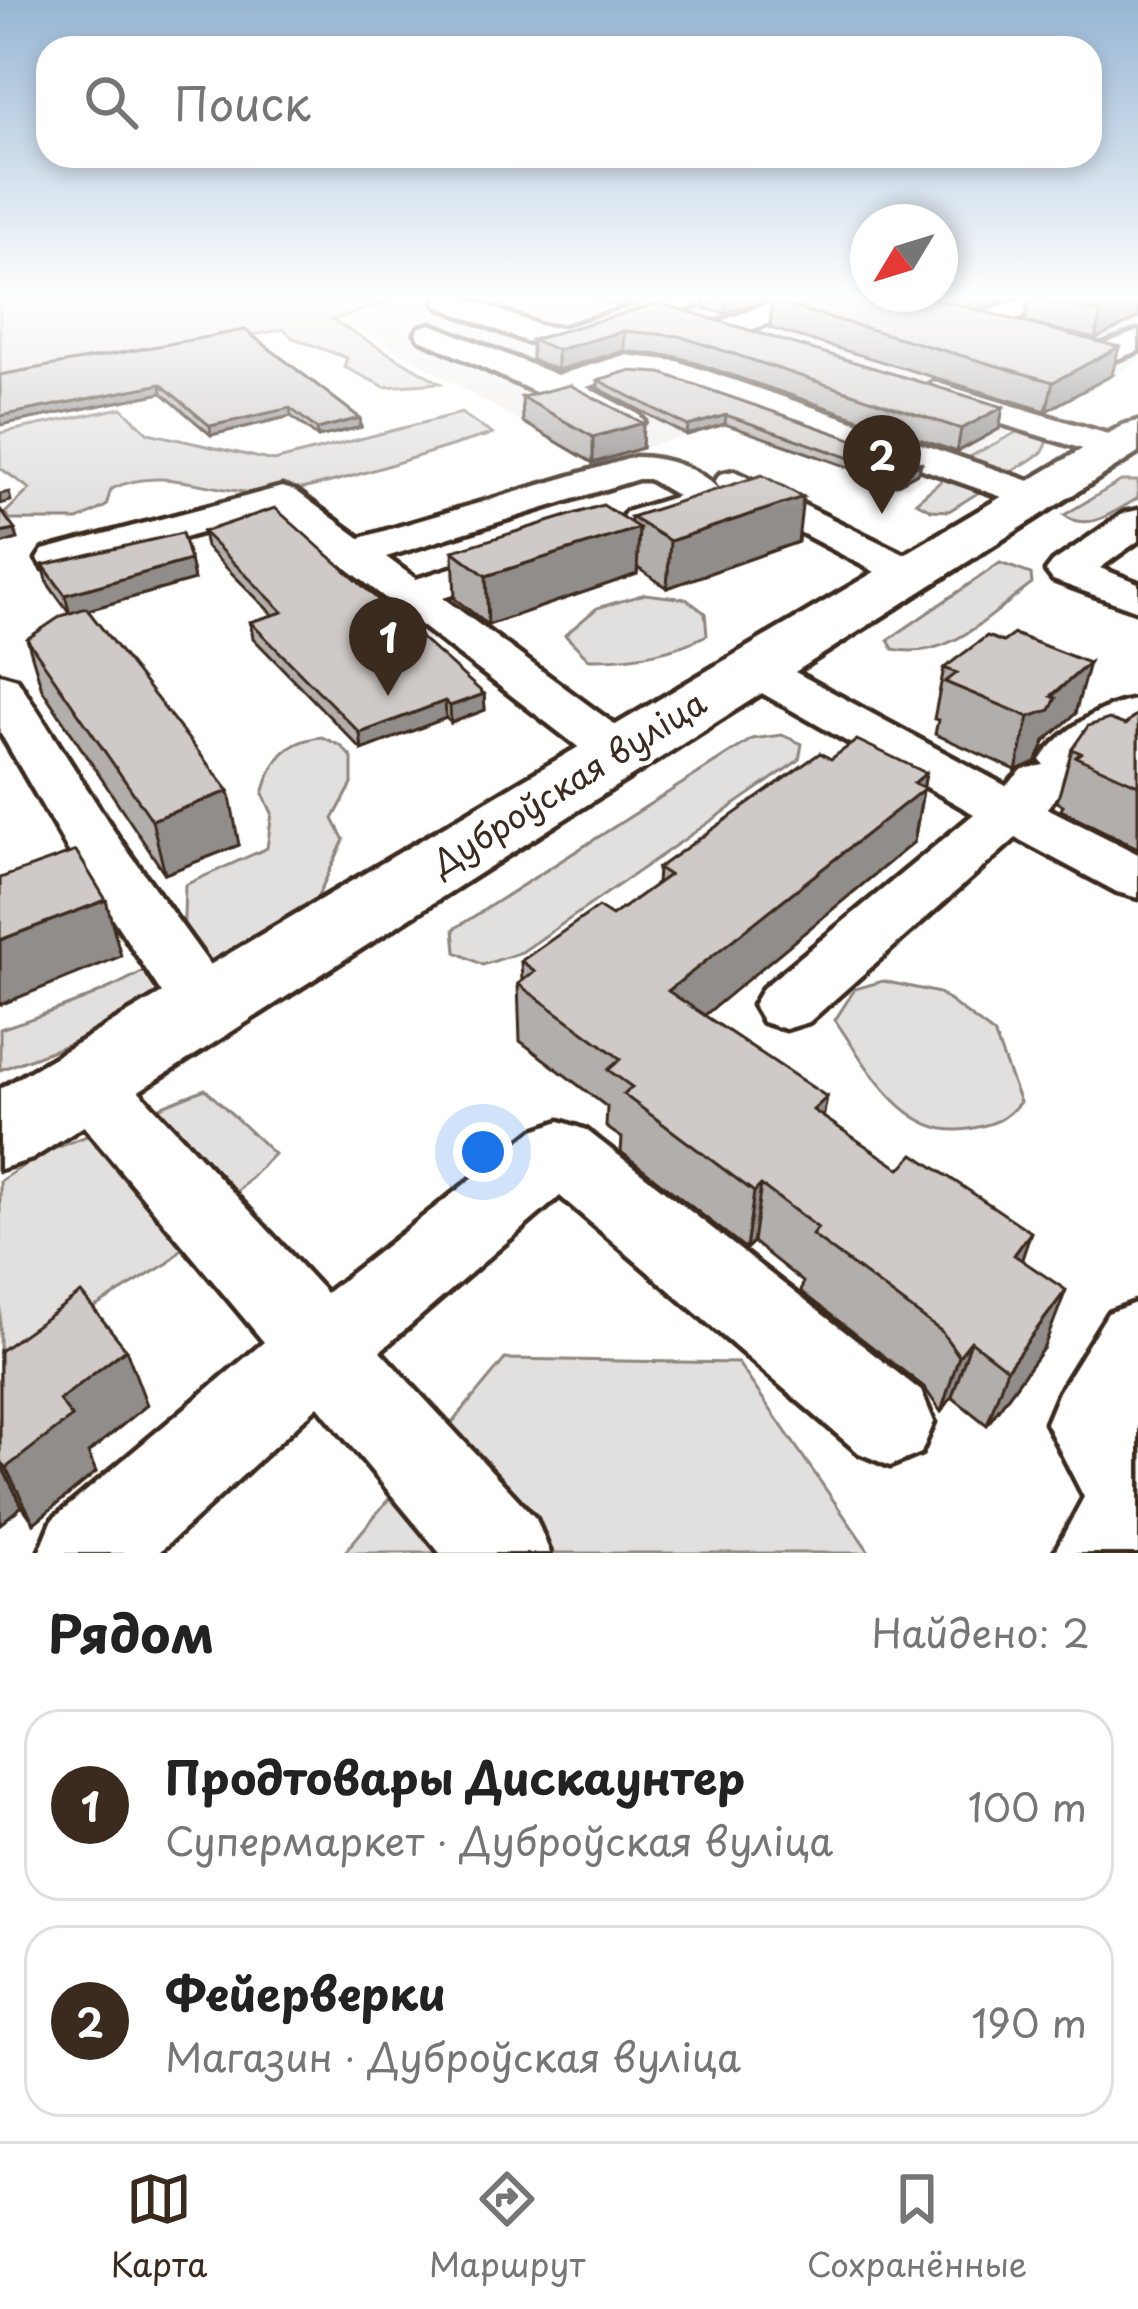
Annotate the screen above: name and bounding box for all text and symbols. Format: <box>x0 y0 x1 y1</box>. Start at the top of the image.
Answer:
search box <box>36 36 1102 168</box>
text: Поиск <box>174 68 311 136</box>
icon: search <box>78 69 144 135</box>
north arrow <box>850 204 958 312</box>
pin: 2 <box>843 415 921 514</box>
pin: 1 <box>349 597 427 696</box>
street label: Дуброўская вуліца <box>420 676 716 887</box>
your location <box>453 1122 513 1182</box>
text: Рядом <box>48 1593 214 1670</box>
text: Найдено: 2 <box>871 1602 1090 1661</box>
text: Продтовары Дискаунтер <box>165 1742 745 1810</box>
text: 1 <box>81 1776 99 1835</box>
text: 100 m <box>968 1776 1087 1835</box>
text: Супермаркет · Дуброўская вуліца <box>165 1810 833 1869</box>
text: Фейерверки <box>165 1958 446 2026</box>
text: 2 <box>76 1992 104 2051</box>
text: 190 m <box>971 1992 1087 2051</box>
text: Магазин · Дуброўская вуліца <box>165 2026 741 2085</box>
tab: Карта <box>111 2166 208 2288</box>
tab: Маршрут <box>429 2166 585 2288</box>
tab: Сохранённые <box>807 2166 1027 2288</box>

